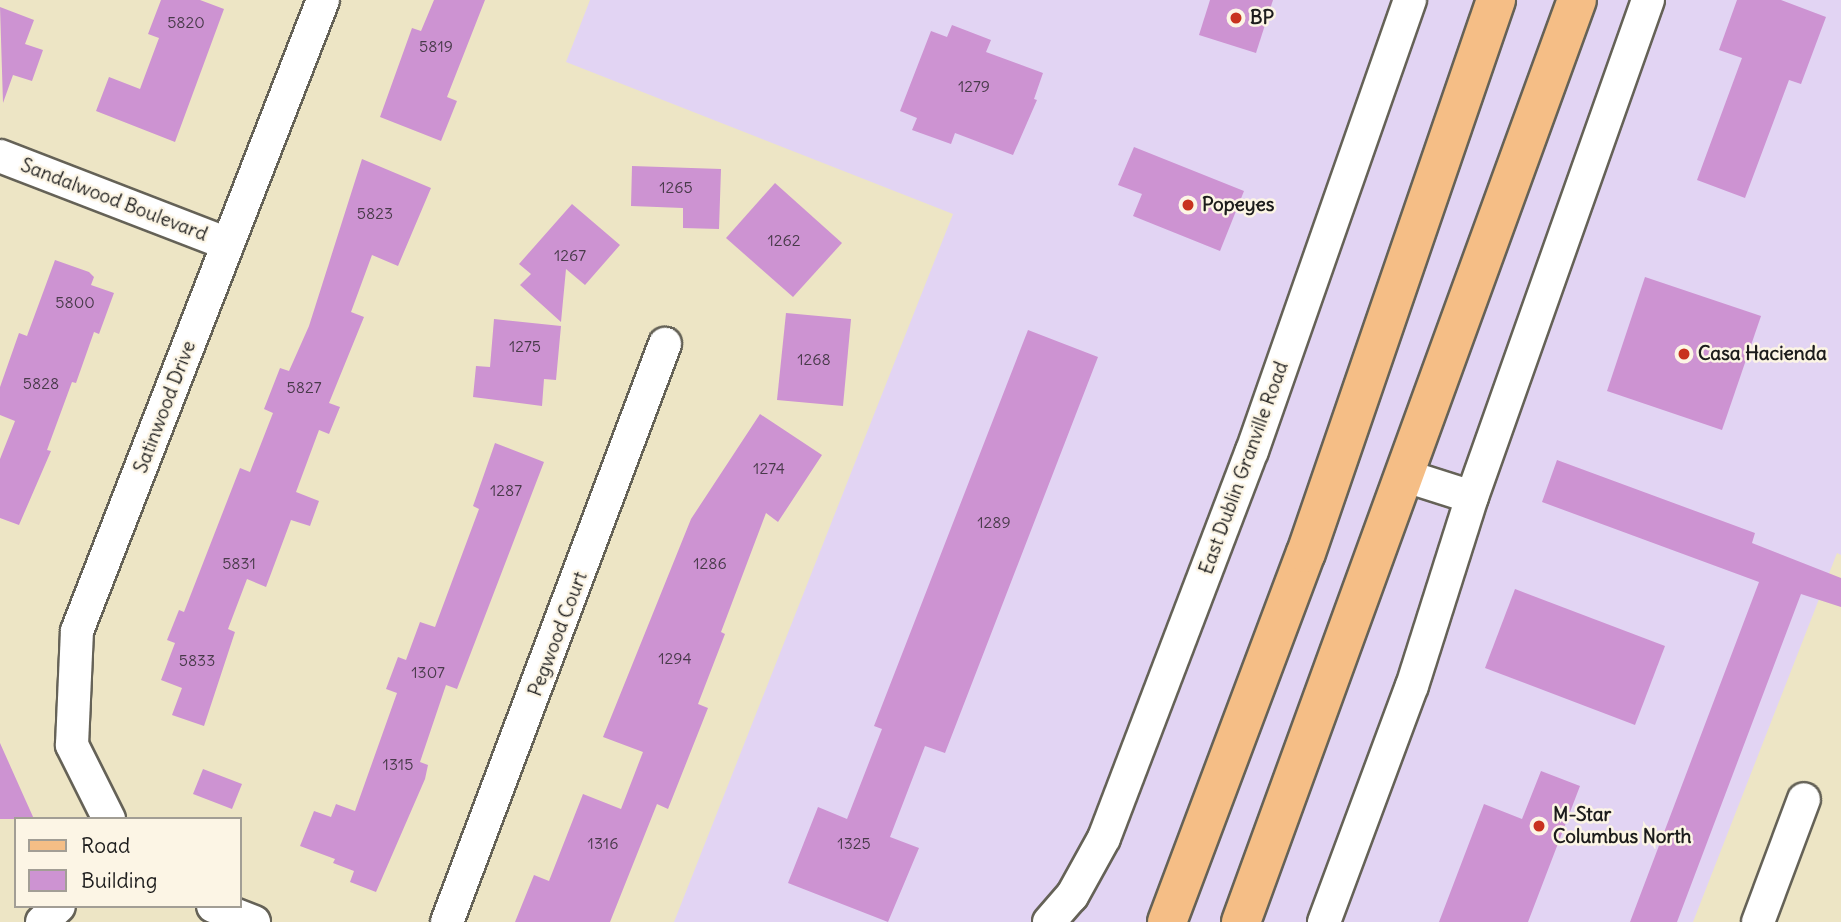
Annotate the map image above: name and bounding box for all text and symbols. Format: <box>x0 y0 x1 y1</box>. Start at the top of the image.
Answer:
place label: BP <box>1250 7 1274 29</box>
marker: BP <box>1228 10 1244 26</box>
house number: 5820 <box>167 12 205 32</box>
house number: 5819 <box>419 36 453 56</box>
house number: 1279 <box>958 76 990 96</box>
street label: Sandalwood Boulevard <box>17 154 211 246</box>
house number: 1265 <box>659 177 693 197</box>
place label: Popeyes <box>1202 194 1274 216</box>
marker: Popeyes <box>1180 197 1196 213</box>
house number: 5823 <box>357 203 393 223</box>
house number: 1262 <box>767 230 801 250</box>
house number: 1267 <box>554 245 586 265</box>
house number: 5800 <box>55 292 95 312</box>
house number: 1275 <box>509 336 541 356</box>
street label: Satinwood Drive <box>129 338 201 476</box>
place label: Casa Hacienda <box>1698 343 1827 365</box>
marker: Casa Hacienda <box>1676 346 1692 362</box>
house number: 1268 <box>797 349 831 369</box>
street label: East Dublin Granville Road <box>1195 359 1293 577</box>
house number: 5828 <box>23 373 59 393</box>
house number: 5827 <box>286 377 322 397</box>
house number: 1274 <box>753 458 785 478</box>
house number: 1287 <box>490 480 522 500</box>
house number: 1289 <box>977 512 1011 532</box>
house number: 5831 <box>222 553 256 573</box>
house number: 1286 <box>693 553 727 573</box>
street label: Pegwood Court <box>524 568 592 700</box>
house number: 1294 <box>658 648 692 668</box>
house number: 5833 <box>179 650 215 670</box>
house number: 1307 <box>411 662 445 682</box>
house number: 1315 <box>383 754 413 774</box>
place label: M-Star Columbus North <box>1553 804 1692 848</box>
legend <box>14 817 242 908</box>
marker: M-Star Columbus North <box>1531 818 1547 834</box>
text: Road <box>81 832 130 859</box>
house number: 1316 <box>588 833 618 853</box>
house number: 1325 <box>837 833 871 853</box>
text: Building <box>81 867 157 894</box>

